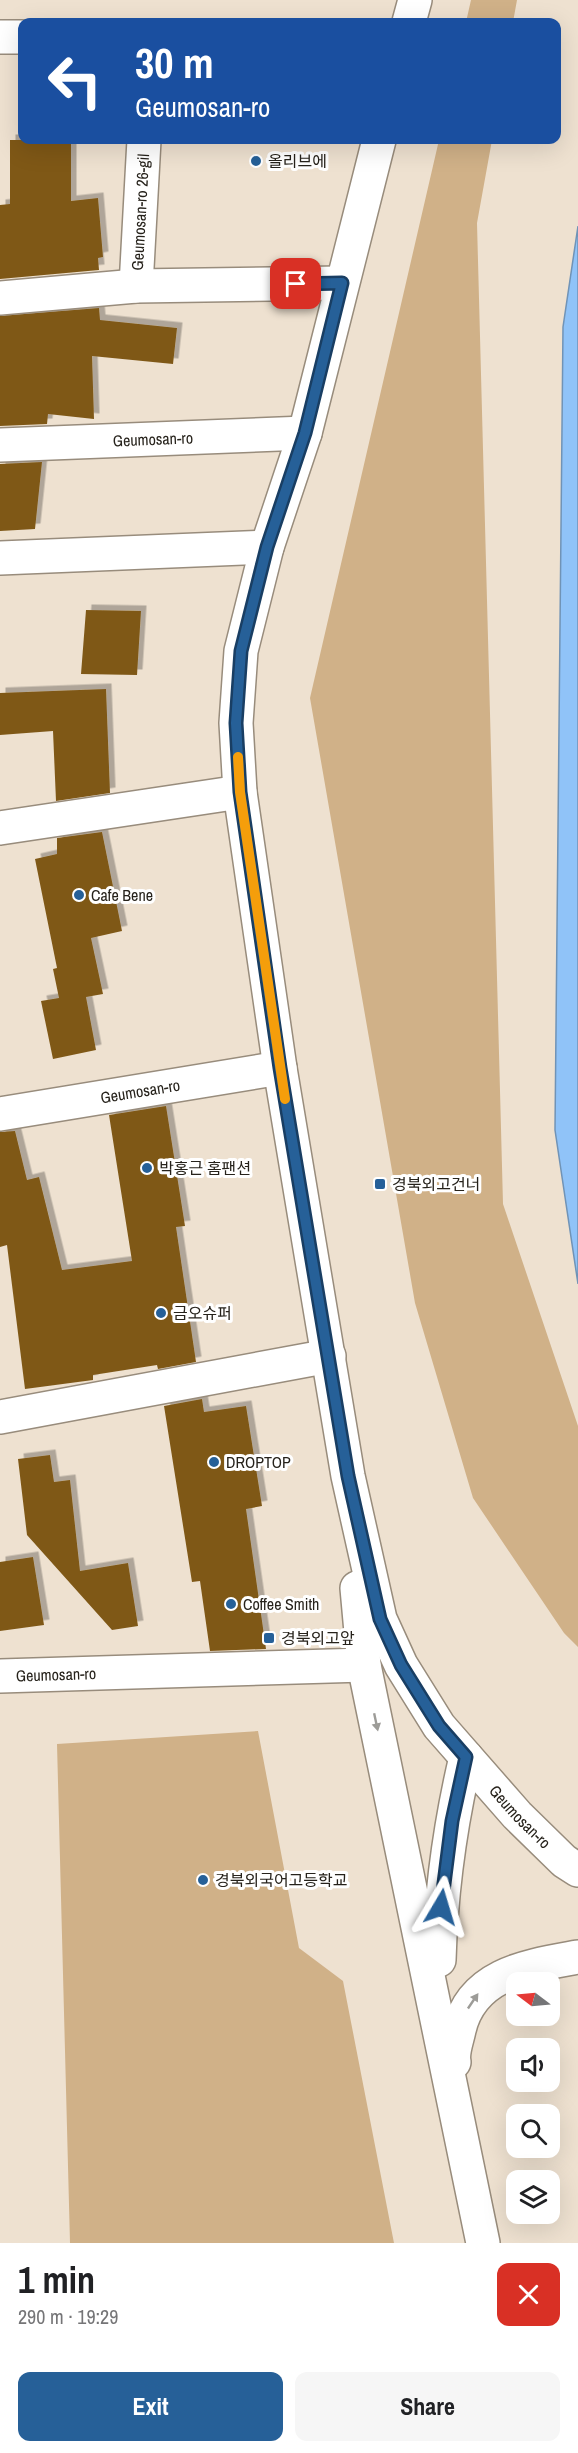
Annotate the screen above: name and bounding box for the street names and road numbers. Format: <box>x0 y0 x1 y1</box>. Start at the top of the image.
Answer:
street label: Geumosan-ro 26-gil <box>126 153 154 271</box>
street label: Geumosan-ro <box>112 426 193 452</box>
street label: Geumosan-ro <box>99 1074 181 1108</box>
street label: Geumosan-ro <box>16 1662 96 1687</box>
street label: Geumosan-ro <box>484 1780 556 1853</box>

